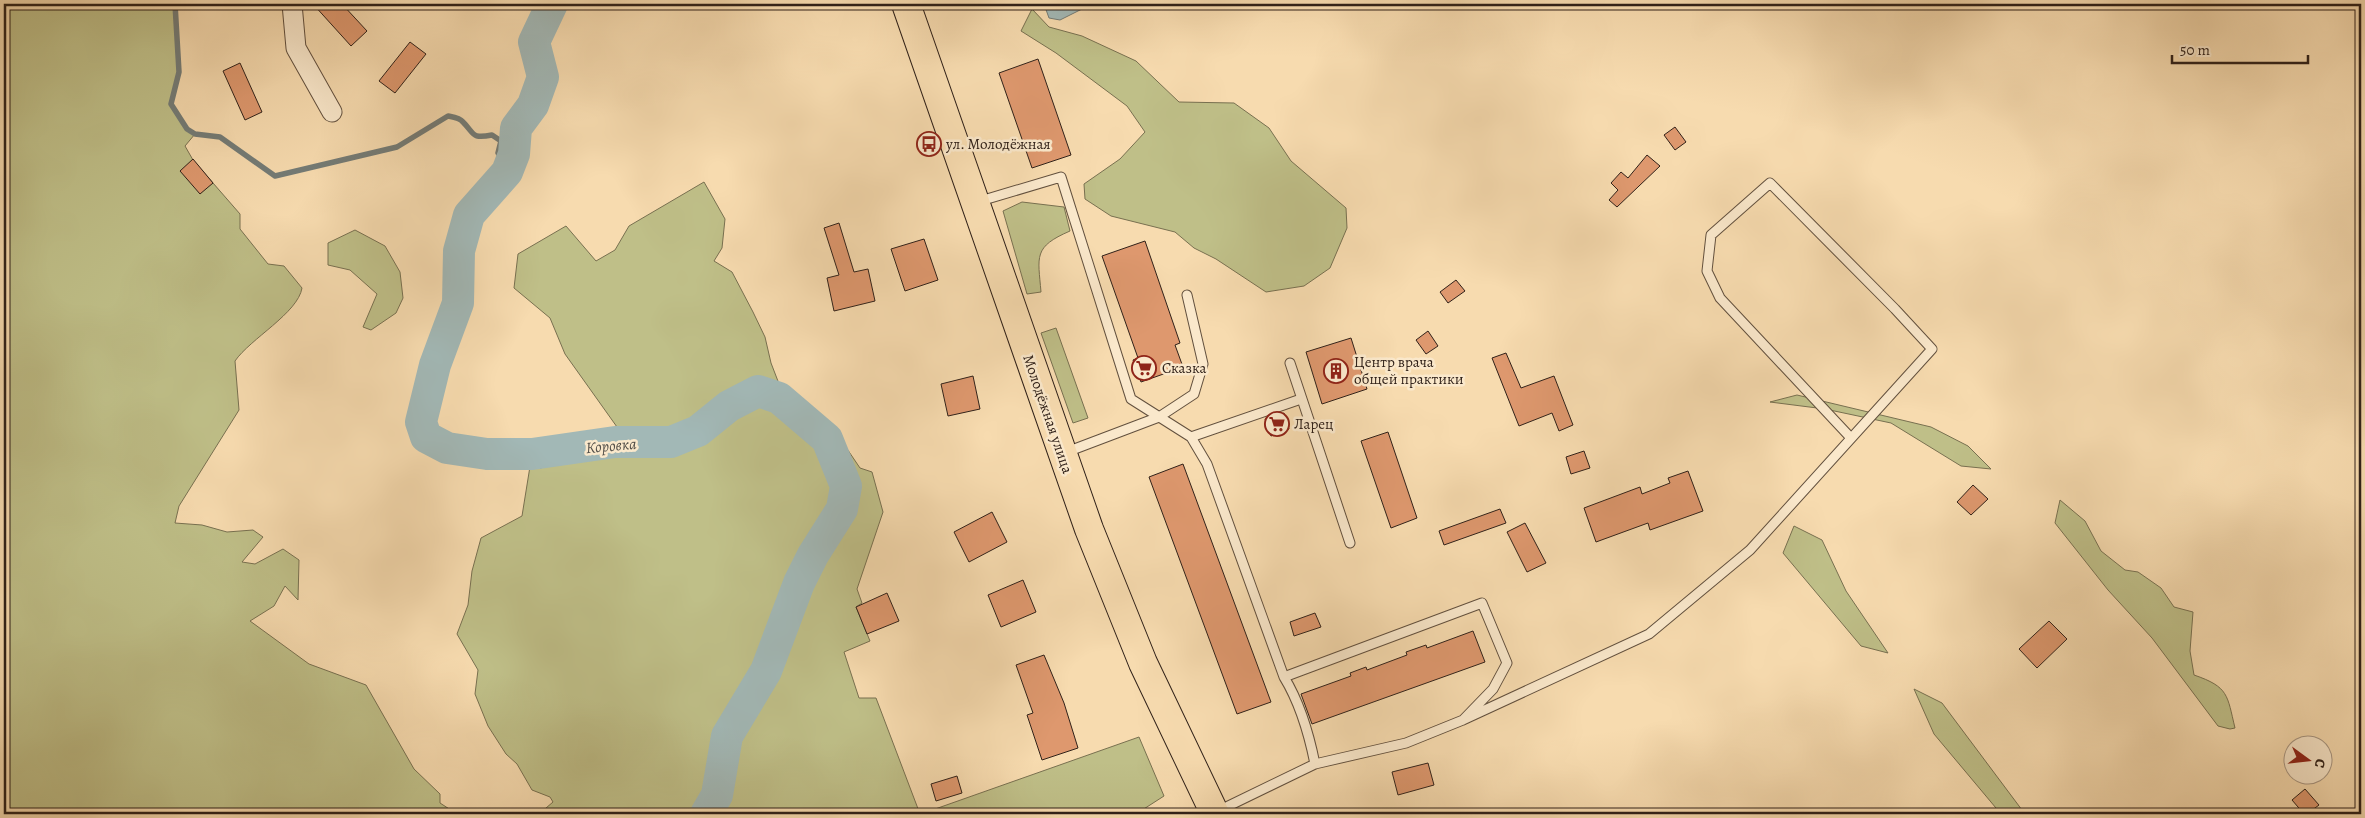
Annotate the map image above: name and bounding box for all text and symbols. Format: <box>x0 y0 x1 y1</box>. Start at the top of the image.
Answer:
scale bar <box>2172 32 2309 64</box>
text: 50 m <box>2180 40 2210 60</box>
bus stop icon: ул. Молодёжная <box>916 131 942 157</box>
place label: ул. Молодёжная <box>945 134 1051 154</box>
street label: Молодёжная улица <box>1018 352 1078 476</box>
place label: Центр врача общей практики <box>1354 352 1464 389</box>
supermarket icon: Сказка <box>1131 355 1157 381</box>
place label: Сказка <box>1162 358 1206 378</box>
building icon: Центр врача общей практики <box>1323 358 1349 384</box>
supermarket icon: Ларец <box>1264 411 1290 437</box>
place label: Ларец <box>1294 414 1333 434</box>
water label: Коровка <box>585 433 637 459</box>
north arrow <box>2282 736 2332 786</box>
text: С <box>2310 757 2330 770</box>

